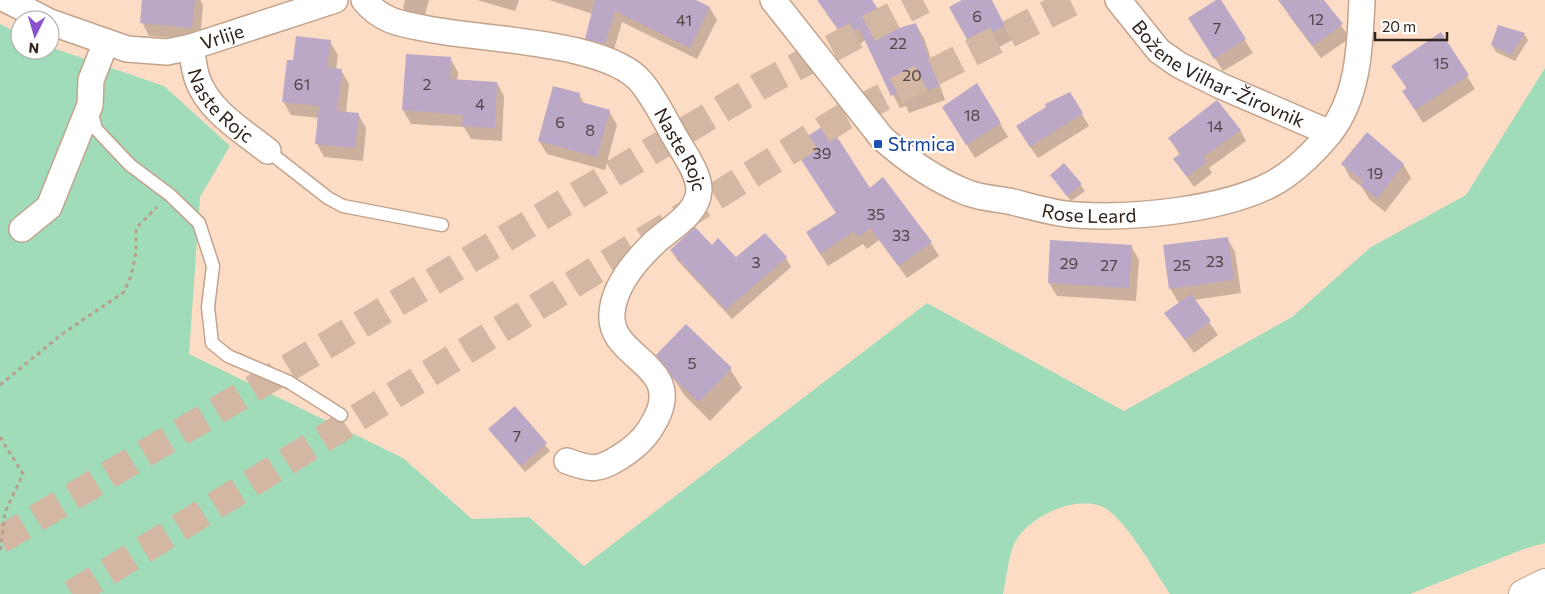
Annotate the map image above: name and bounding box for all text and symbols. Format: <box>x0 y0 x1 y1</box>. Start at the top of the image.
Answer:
house number: 6 <box>972 6 982 25</box>
house number: 12 <box>1308 9 1324 28</box>
north arrow <box>10 10 60 60</box>
house number: 41 <box>676 10 692 29</box>
scale bar <box>1375 10 1448 42</box>
street label: Božene Vilhar-Žirovnik <box>1128 15 1308 132</box>
text: 20 m <box>1382 17 1416 35</box>
house number: 7 <box>1213 18 1221 37</box>
street label: Vrlije <box>197 19 247 54</box>
house number: 22 <box>889 33 907 52</box>
text: N <box>28 40 40 57</box>
house number: 15 <box>1433 53 1449 72</box>
house number: 20 <box>902 65 922 84</box>
street label: Naste Rojc <box>184 66 258 147</box>
house number: 61 <box>294 74 310 93</box>
house number: 2 <box>423 74 432 93</box>
house number: 4 <box>475 94 485 113</box>
street label: Naste Rojc <box>650 104 711 193</box>
house number: 18 <box>964 105 980 124</box>
house number: 6 <box>555 112 565 131</box>
house number: 14 <box>1207 116 1224 135</box>
house number: 8 <box>585 120 595 139</box>
place label: Strmica <box>888 132 955 155</box>
marker: Strmica <box>872 138 884 150</box>
house number: 39 <box>813 143 831 162</box>
house number: 19 <box>1367 163 1383 182</box>
street label: Rose Leard <box>1040 198 1137 227</box>
house number: 35 <box>867 204 885 223</box>
house number: 33 <box>892 225 910 244</box>
house number: 23 <box>1206 251 1224 270</box>
house number: 3 <box>751 252 761 271</box>
house number: 29 <box>1060 253 1078 272</box>
house number: 27 <box>1100 255 1118 274</box>
house number: 25 <box>1173 255 1191 274</box>
house number: 5 <box>687 353 697 372</box>
house number: 7 <box>513 426 521 445</box>

